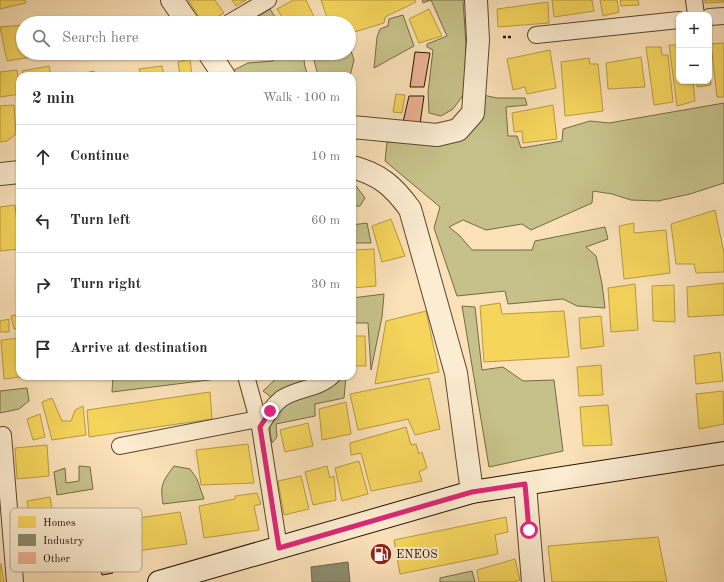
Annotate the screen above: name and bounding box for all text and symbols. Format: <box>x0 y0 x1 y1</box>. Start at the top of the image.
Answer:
map controls <box>676 12 712 84</box>
button: + <box>676 12 712 48</box>
search box <box>16 16 356 60</box>
icon: search <box>30 27 52 49</box>
text: Search here <box>62 31 139 46</box>
button: − <box>676 48 712 84</box>
text: 2 min <box>32 90 75 107</box>
text: Walk · 100 m <box>263 91 340 104</box>
icon: ahead <box>32 146 54 168</box>
text: Continue <box>70 149 129 164</box>
text: 10 m <box>311 150 340 163</box>
icon: left <box>32 210 54 232</box>
text: Turn left <box>70 213 130 228</box>
text: 60 m <box>311 214 340 227</box>
icon: right <box>32 274 54 296</box>
text: Turn right <box>70 277 141 292</box>
text: 30 m <box>311 278 340 291</box>
icon: arrive <box>32 338 54 360</box>
text: Arrive at destination <box>70 341 208 356</box>
route end <box>261 402 279 420</box>
legend <box>10 508 142 572</box>
text: Homes <box>43 518 76 529</box>
route start <box>520 521 538 539</box>
text: Industry <box>43 536 84 547</box>
fuel station icon: ENEOS <box>368 541 394 567</box>
place label: ENEOS <box>396 549 438 561</box>
text: Other <box>43 554 71 565</box>

